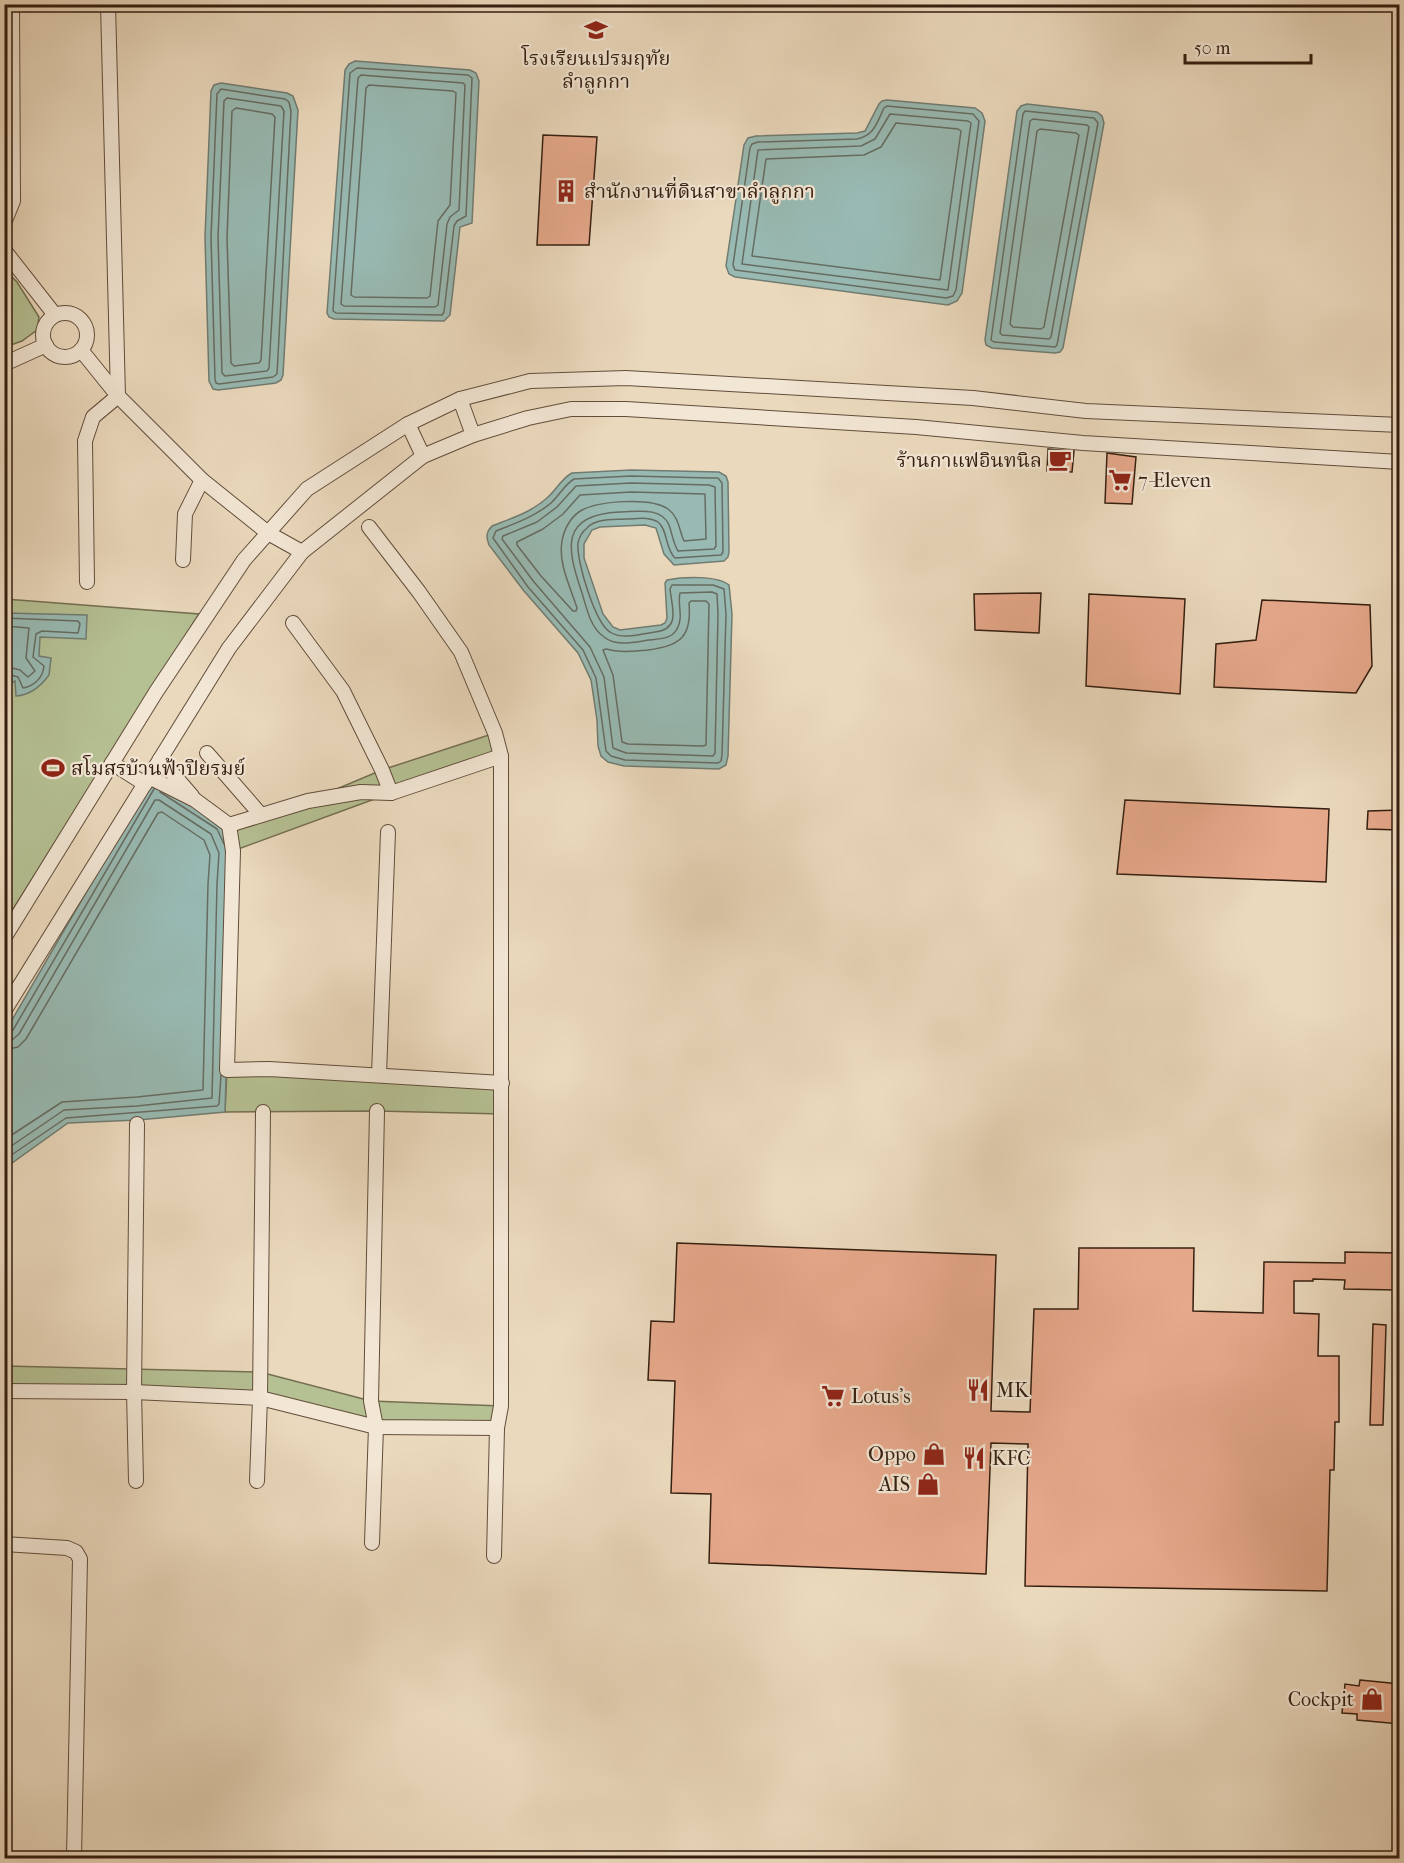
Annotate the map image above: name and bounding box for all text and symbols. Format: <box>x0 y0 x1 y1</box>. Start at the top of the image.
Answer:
school or university icon: โรงเรียนเปรมฤทัย ลำลูกกา <box>583 17 609 43</box>
scale bar <box>1185 27 1311 65</box>
text: 50 m <box>1194 38 1231 59</box>
place label: โรงเรียนเปรมฤทัย ลำลูกกา <box>520 44 671 94</box>
place label: สำนักงานที่ดินสาขาลำลูกกา <box>584 176 815 204</box>
building icon: สำนักงานที่ดินสาขาลำลูกกา <box>553 178 579 204</box>
cafe icon: ร้านกาแฟอินทนิล <box>1047 447 1073 473</box>
place label: ร้านกาแฟอินทนิล <box>896 449 1042 472</box>
supermarket icon: 7-Eleven <box>1107 467 1133 493</box>
place label: 7-Eleven <box>1138 469 1212 492</box>
place label: สโมสรบ้านฟ้าปิยรมย์ <box>71 754 246 780</box>
sports icon: สโมสรบ้านฟ้าปิยรมย์ <box>40 755 66 781</box>
restaurant icon: MK <box>965 1377 991 1403</box>
place label: MK <box>996 1379 1030 1402</box>
supermarket icon: Lotus's <box>820 1383 846 1409</box>
place label: Lotus's <box>851 1385 911 1408</box>
shop icon: Oppo <box>921 1441 947 1467</box>
place label: Oppo <box>868 1443 916 1466</box>
restaurant icon: KFC <box>961 1445 987 1471</box>
place label: KFC <box>992 1447 1031 1470</box>
shop icon: AIS <box>915 1471 941 1497</box>
place label: AIS <box>878 1473 910 1496</box>
shop icon: Cockpit <box>1359 1686 1385 1712</box>
place label: Cockpit <box>1288 1688 1354 1711</box>

